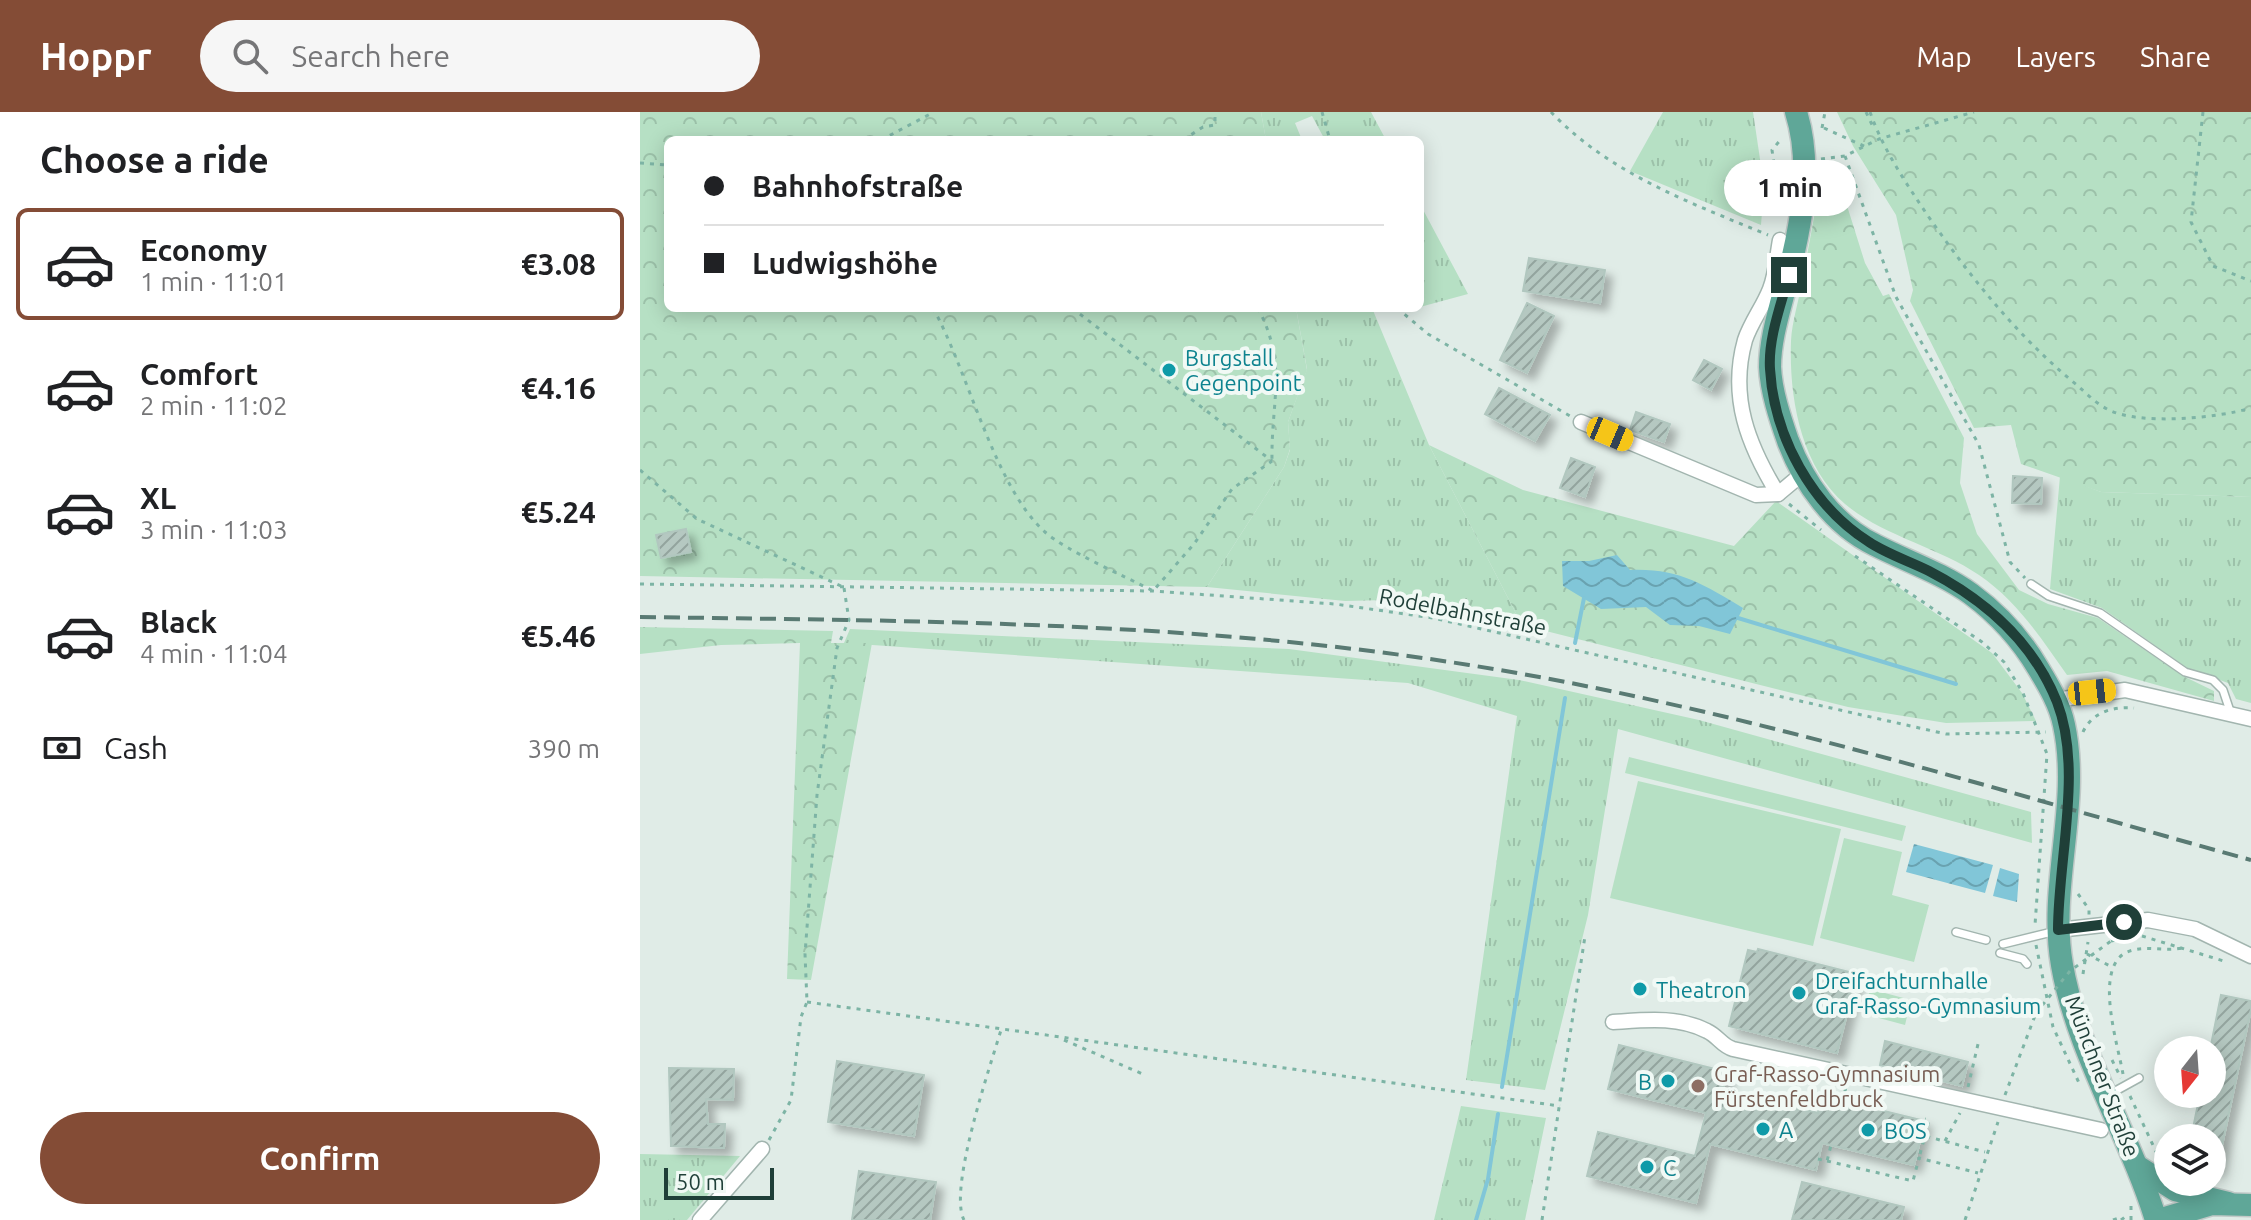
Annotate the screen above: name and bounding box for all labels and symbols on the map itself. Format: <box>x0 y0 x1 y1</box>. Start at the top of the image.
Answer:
callout: 1 min <box>1723 159 1855 215</box>
route end <box>1771 257 1807 293</box>
place label: Burgstall Gegenpoint <box>1185 345 1302 395</box>
marker: Burgstall Gegenpoint <box>1160 361 1178 379</box>
car <box>1583 414 1637 454</box>
street label: Rodelbahnstraße <box>1377 583 1549 639</box>
car <box>2067 678 2117 706</box>
route start <box>2106 904 2142 940</box>
place label: Dreifachturnhalle Graf-Rasso-Gymnasium <box>1815 968 2041 1018</box>
place label: Theatron <box>1656 977 1747 1002</box>
marker: Theatron <box>1631 980 1649 998</box>
marker: Dreifachturnhalle Graf-Rasso-Gymnasium <box>1790 984 1808 1002</box>
street label: Münchner Straße <box>2061 992 2145 1160</box>
north arrow <box>2154 1036 2226 1108</box>
place label: Graf-Rasso-Gymnasium Fürstenfeldbruck <box>1714 1061 1940 1111</box>
place label: B <box>1638 1069 1652 1094</box>
marker: B <box>1659 1072 1677 1090</box>
marker: Graf-Rasso-Gymnasium Fürstenfeldbruck <box>1689 1077 1707 1095</box>
place label: A <box>1779 1117 1794 1142</box>
place label: BOS <box>1884 1118 1927 1143</box>
marker: A <box>1754 1120 1772 1138</box>
marker: BOS <box>1859 1121 1877 1139</box>
place label: C <box>1663 1155 1677 1180</box>
marker: C <box>1638 1158 1656 1176</box>
scale bar <box>664 1164 774 1200</box>

